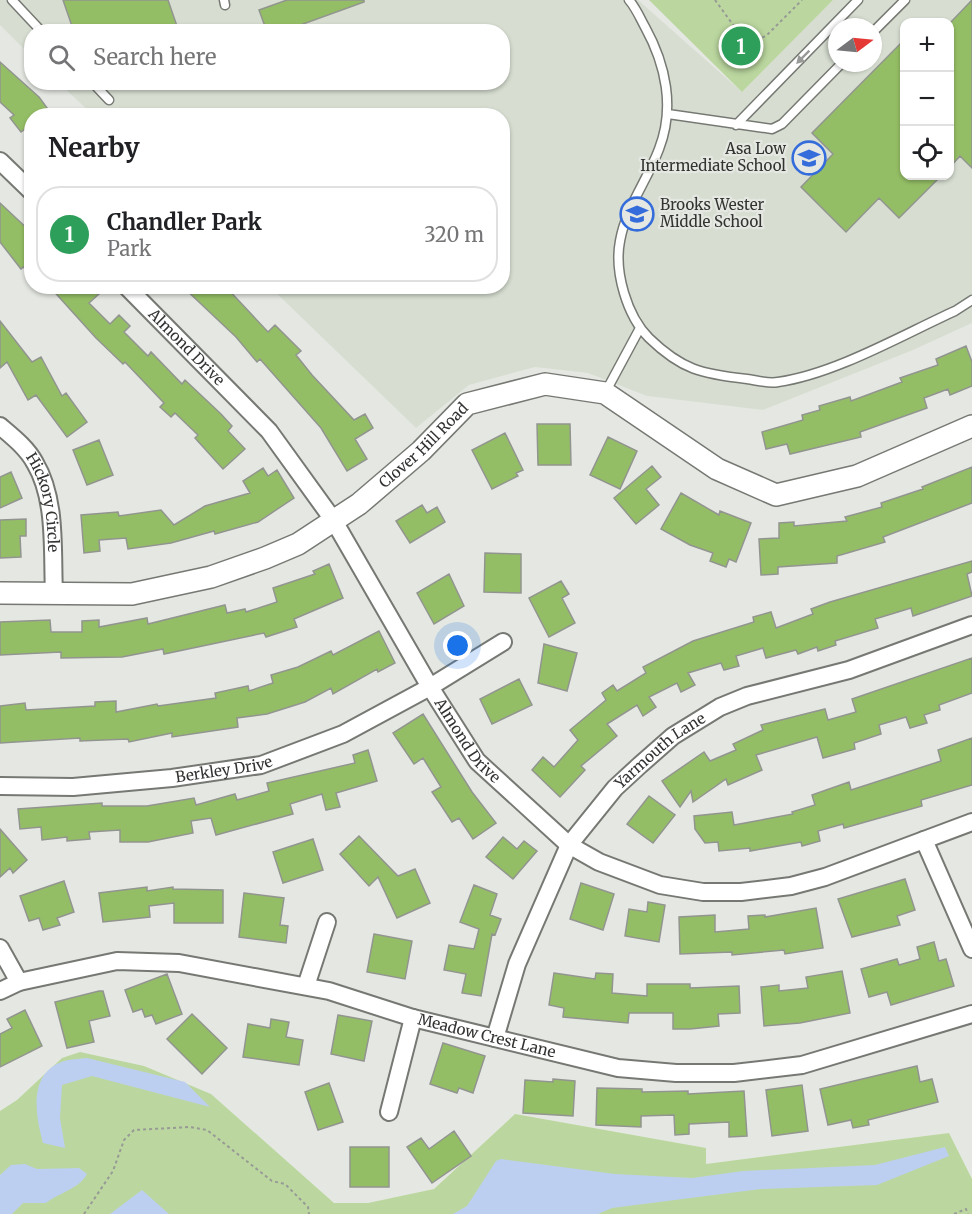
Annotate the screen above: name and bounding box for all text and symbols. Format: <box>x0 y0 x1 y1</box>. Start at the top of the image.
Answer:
north arrow <box>828 18 882 72</box>
map controls <box>900 18 954 180</box>
button: + <box>900 18 954 72</box>
search box <box>24 24 510 90</box>
pin: 1 <box>722 24 760 68</box>
icon: search <box>45 41 78 74</box>
text: Search here <box>93 43 216 71</box>
one-way arrow <box>796 49 810 63</box>
button: − <box>900 72 954 126</box>
button: locate <box>900 126 954 180</box>
text: Nearby <box>48 131 140 164</box>
place label: Asa Low Intermediate School <box>640 139 786 175</box>
school or university icon: Asa Low Intermediate School <box>791 140 827 176</box>
place label: Brooks Wester Middle School <box>660 195 764 231</box>
school or university icon: Brooks Wester Middle School <box>619 196 655 232</box>
text: Chandler Park <box>107 208 262 236</box>
text: 1 <box>65 222 74 247</box>
text: 320 m <box>424 222 484 247</box>
text: Park <box>107 236 151 261</box>
street label: Almond Drive <box>144 304 229 390</box>
street label: Clover Hill Road <box>375 399 472 492</box>
street label: Hickory Circle <box>22 449 63 552</box>
your location <box>443 631 472 660</box>
street label: Almond Drive <box>430 694 505 787</box>
street label: Yarmouth Lane <box>610 708 709 793</box>
street label: Berkley Drive <box>174 751 275 786</box>
street label: Meadow Crest Lane <box>416 1010 558 1061</box>

